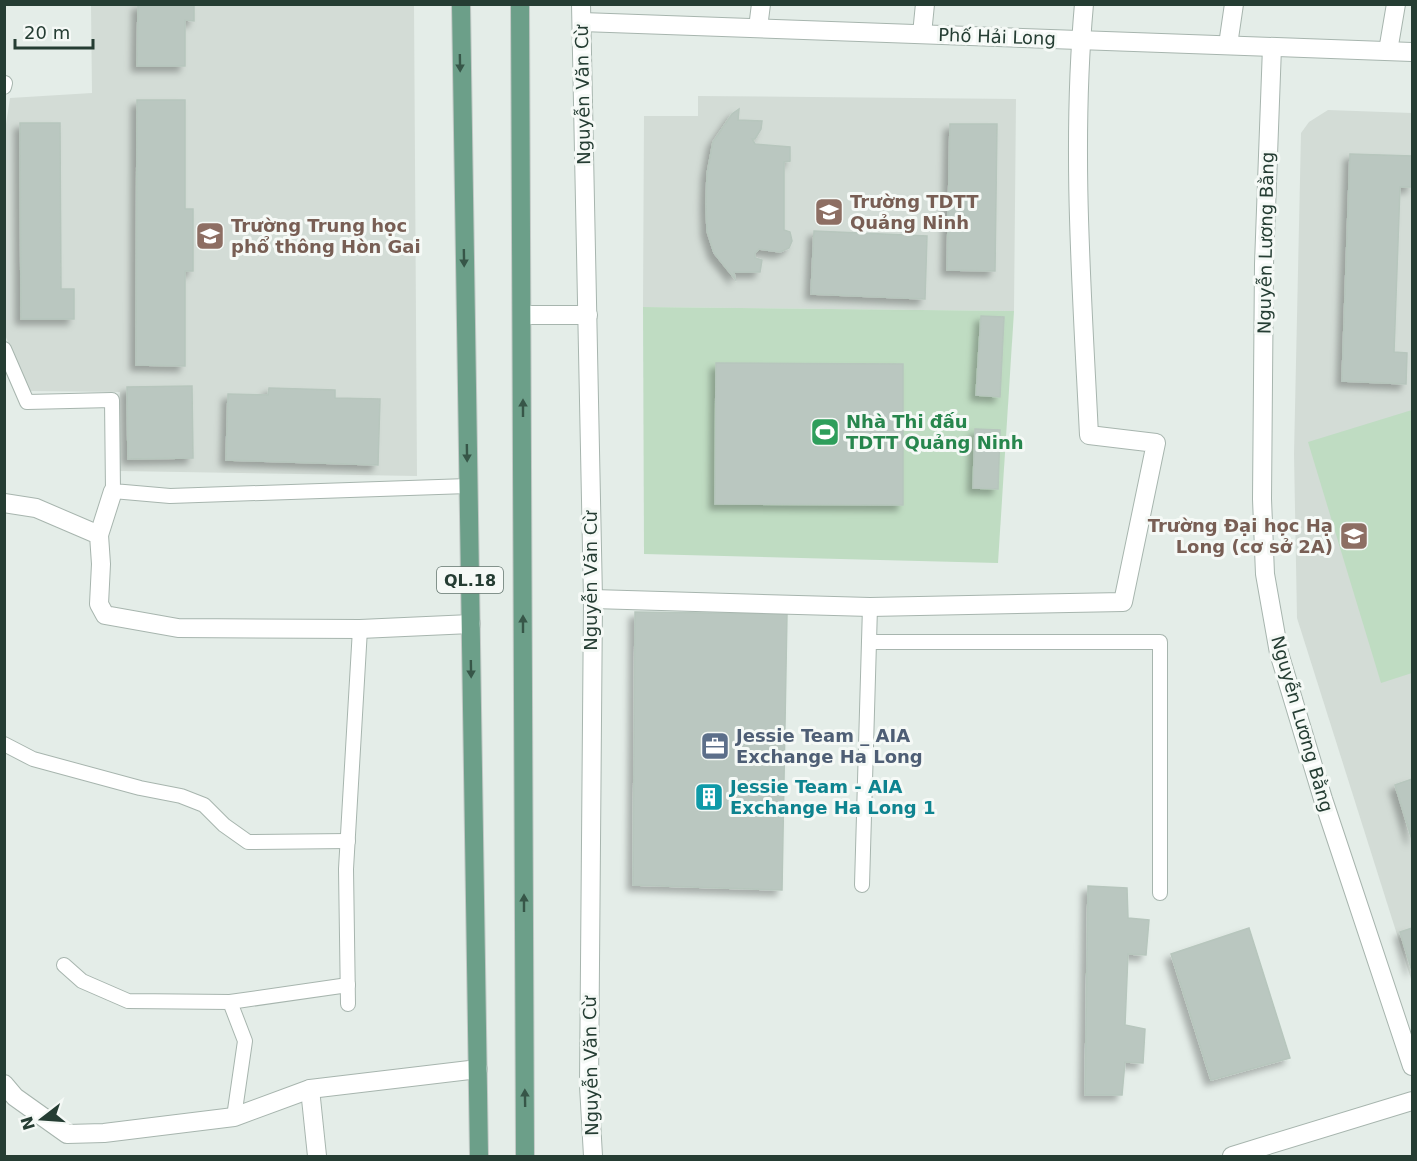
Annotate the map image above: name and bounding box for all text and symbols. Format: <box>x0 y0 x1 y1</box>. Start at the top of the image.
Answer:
scale bar <box>15 12 93 50</box>
text: 20 m <box>24 22 70 43</box>
street label: Nguyễn Văn Cừ <box>571 23 594 165</box>
street label: Phố Hải Long <box>938 24 1056 49</box>
one-way arrow <box>456 53 465 72</box>
street label: Nguyễn Lương Bằng <box>1253 152 1278 334</box>
place label: Trường TDTT Quảng Ninh <box>850 191 979 233</box>
school or university icon: Trường TDTT Quảng Ninh <box>813 196 845 228</box>
place label: Trường Trung học phổ thông Hòn Gai <box>231 215 421 257</box>
school or university icon: Trường Trung học phổ thông Hòn Gai <box>194 220 226 252</box>
one-way arrow <box>459 248 469 267</box>
one-way arrow <box>518 399 528 418</box>
place label: Nhà Thi đấu TDTT Quảng Ninh <box>846 411 1024 453</box>
sports icon: Nhà Thi đấu TDTT Quảng Ninh <box>809 416 841 448</box>
one-way arrow <box>463 443 472 462</box>
street label: Nguyễn Văn Cừ <box>580 510 601 651</box>
place label: Trường Đại học Hạ Long (cơ sở 2A) <box>1148 515 1333 557</box>
school or university icon: Trường Đại học Hạ Long (cơ sở 2A) <box>1338 520 1370 552</box>
road number: QL.18 <box>437 567 503 593</box>
one-way arrow <box>518 615 528 634</box>
street label: Nguyễn Lương Bằng <box>1267 633 1338 814</box>
one-way arrow <box>467 659 476 678</box>
place label: Jessie Team _ AIA Exchange Ha Long <box>734 725 923 767</box>
office icon: Jessie Team _ AIA Exchange Ha Long <box>699 730 731 762</box>
place label: Jessie Team - AIA Exchange Ha Long 1 <box>728 776 936 818</box>
building icon: Jessie Team - AIA Exchange Ha Long 1 <box>693 781 725 813</box>
one-way arrow <box>519 894 529 913</box>
street label: Nguyễn Văn Cừ <box>579 994 602 1136</box>
north arrow <box>12 1089 72 1149</box>
one-way arrow <box>520 1089 529 1108</box>
text: N <box>17 1114 39 1132</box>

